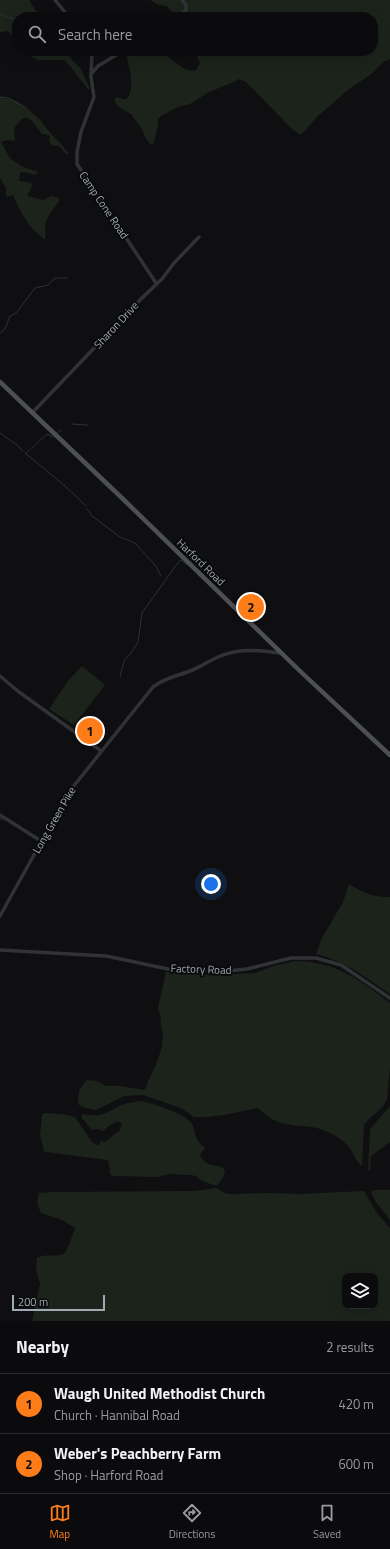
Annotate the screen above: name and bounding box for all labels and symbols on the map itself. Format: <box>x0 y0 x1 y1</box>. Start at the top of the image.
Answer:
street label: Camp Cone Road <box>75 168 133 242</box>
street label: Sharon Drive <box>90 298 142 352</box>
street label: Harford Road <box>173 535 229 589</box>
pin: 2 <box>238 592 264 622</box>
pin: 1 <box>77 716 103 746</box>
street label: Long Green Pike <box>28 783 80 856</box>
your location <box>201 874 221 894</box>
street label: Factory Road <box>170 960 232 978</box>
scale bar <box>12 1293 105 1312</box>

